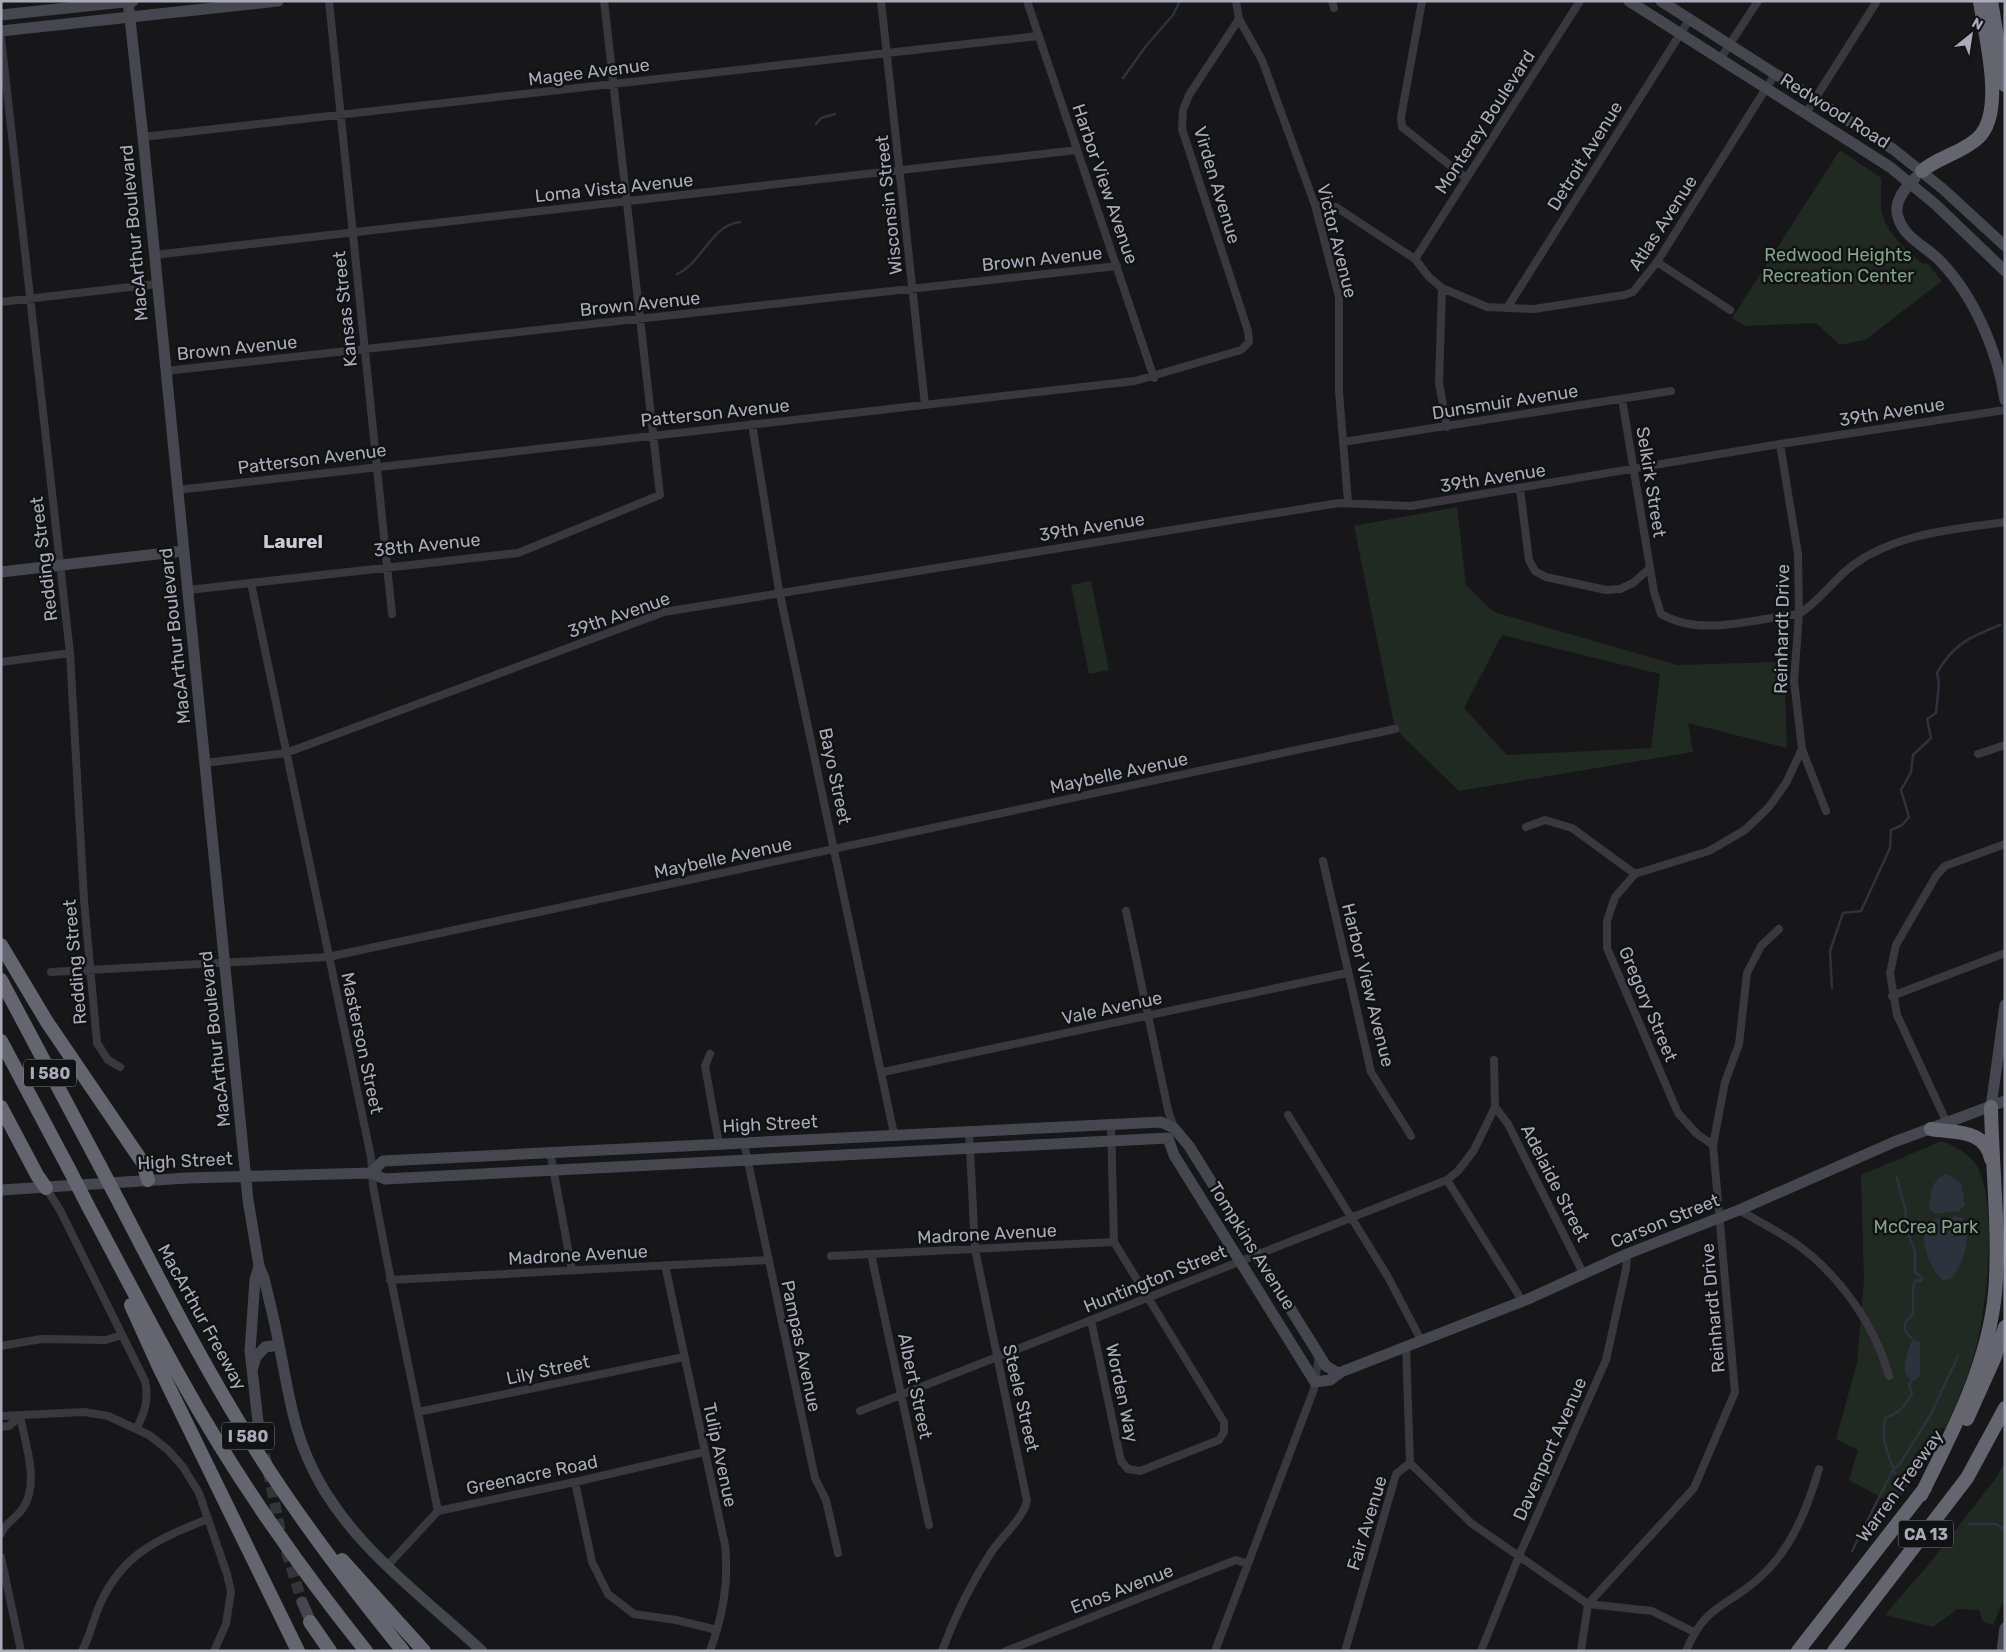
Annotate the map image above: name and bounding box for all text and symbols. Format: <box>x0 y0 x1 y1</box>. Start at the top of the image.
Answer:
north arrow <box>1946 10 1996 60</box>
text: N <box>1969 14 1986 34</box>
street label: Monterey Boulevard <box>1430 46 1540 198</box>
street label: Magee Avenue <box>527 54 651 90</box>
street label: Redwood Road <box>1776 69 1894 153</box>
street label: Detroit Avenue <box>1543 97 1627 215</box>
street label: Harbor View Avenue <box>1067 101 1143 267</box>
street label: Virden Avenue <box>1189 124 1245 246</box>
street label: Wisconsin Street <box>871 134 907 276</box>
street label: MacArthur Boulevard <box>115 144 153 322</box>
street label: Loma Vista Avenue <box>534 169 694 207</box>
street label: Atlas Avenue <box>1624 171 1702 275</box>
street label: Victor Avenue <box>1312 182 1362 300</box>
street label: Brown Avenue <box>981 242 1103 276</box>
park label: Redwood Heights Recreation Center <box>1762 244 1914 287</box>
street label: Kansas Street <box>328 250 362 368</box>
street label: Brown Avenue <box>579 287 701 321</box>
street label: Brown Avenue <box>176 331 298 365</box>
street label: Dunsmuir Avenue <box>1430 380 1580 424</box>
street label: 39th Avenue <box>1838 393 1946 431</box>
street label: Patterson Avenue <box>639 394 791 432</box>
street label: Selkirk Street <box>1631 425 1671 539</box>
street label: Patterson Avenue <box>236 439 388 479</box>
street label: 39th Avenue <box>1439 459 1547 497</box>
street label: Redding Street <box>25 495 63 623</box>
street label: 39th Avenue <box>1038 508 1146 546</box>
street label: 38th Avenue <box>373 528 481 562</box>
district label: Laurel <box>263 530 323 553</box>
street label: MacArthur Boulevard <box>155 547 195 725</box>
street label: Reinhardt Drive <box>1770 564 1794 694</box>
street label: 39th Avenue <box>565 587 673 643</box>
street label: Bayo Street <box>814 726 856 826</box>
street label: Maybelle Avenue <box>1048 748 1190 798</box>
street label: Maybelle Avenue <box>652 833 794 883</box>
street label: Redding Street <box>59 898 91 1026</box>
street label: Harbor View Avenue <box>1337 901 1399 1069</box>
street label: Gregory Street <box>1614 943 1682 1065</box>
street label: MacArthur Boulevard <box>195 950 235 1128</box>
street label: Masterson Street <box>336 970 388 1116</box>
street label: Vale Avenue <box>1060 987 1164 1029</box>
road number: I 580 <box>24 1060 76 1086</box>
street label: High Street <box>722 1111 818 1137</box>
street label: Adelaide Street <box>1516 1121 1594 1245</box>
street label: High Street <box>137 1148 233 1174</box>
street label: Tompkins Avenue <box>1204 1178 1300 1314</box>
street label: Carson Street <box>1607 1189 1723 1253</box>
park label: McCrea Park <box>1874 1216 1979 1238</box>
street label: Madrone Avenue <box>917 1219 1057 1249</box>
street label: MacArthur Freeway <box>153 1240 251 1394</box>
street label: Madrone Avenue <box>508 1240 648 1270</box>
street label: Huntington Street <box>1080 1240 1230 1318</box>
street label: Reinhardt Drive <box>1696 1242 1730 1374</box>
street label: Pampas Avenue <box>776 1278 826 1414</box>
street label: Albert Street <box>893 1331 937 1441</box>
street label: Steele Street <box>998 1342 1044 1454</box>
street label: Worden Way <box>1101 1342 1143 1445</box>
street label: Lily Street <box>504 1350 592 1390</box>
street label: Davenport Avenue <box>1508 1374 1592 1524</box>
street label: Tulip Avenue <box>698 1401 742 1509</box>
road number: I 580 <box>222 1422 274 1450</box>
street label: Warren Freeway <box>1852 1425 1948 1546</box>
street label: Greenacre Road <box>464 1450 600 1500</box>
street label: Fair Avenue <box>1342 1473 1392 1573</box>
road number: CA 13 <box>1898 1520 1954 1548</box>
street label: Enos Avenue <box>1067 1559 1177 1619</box>

